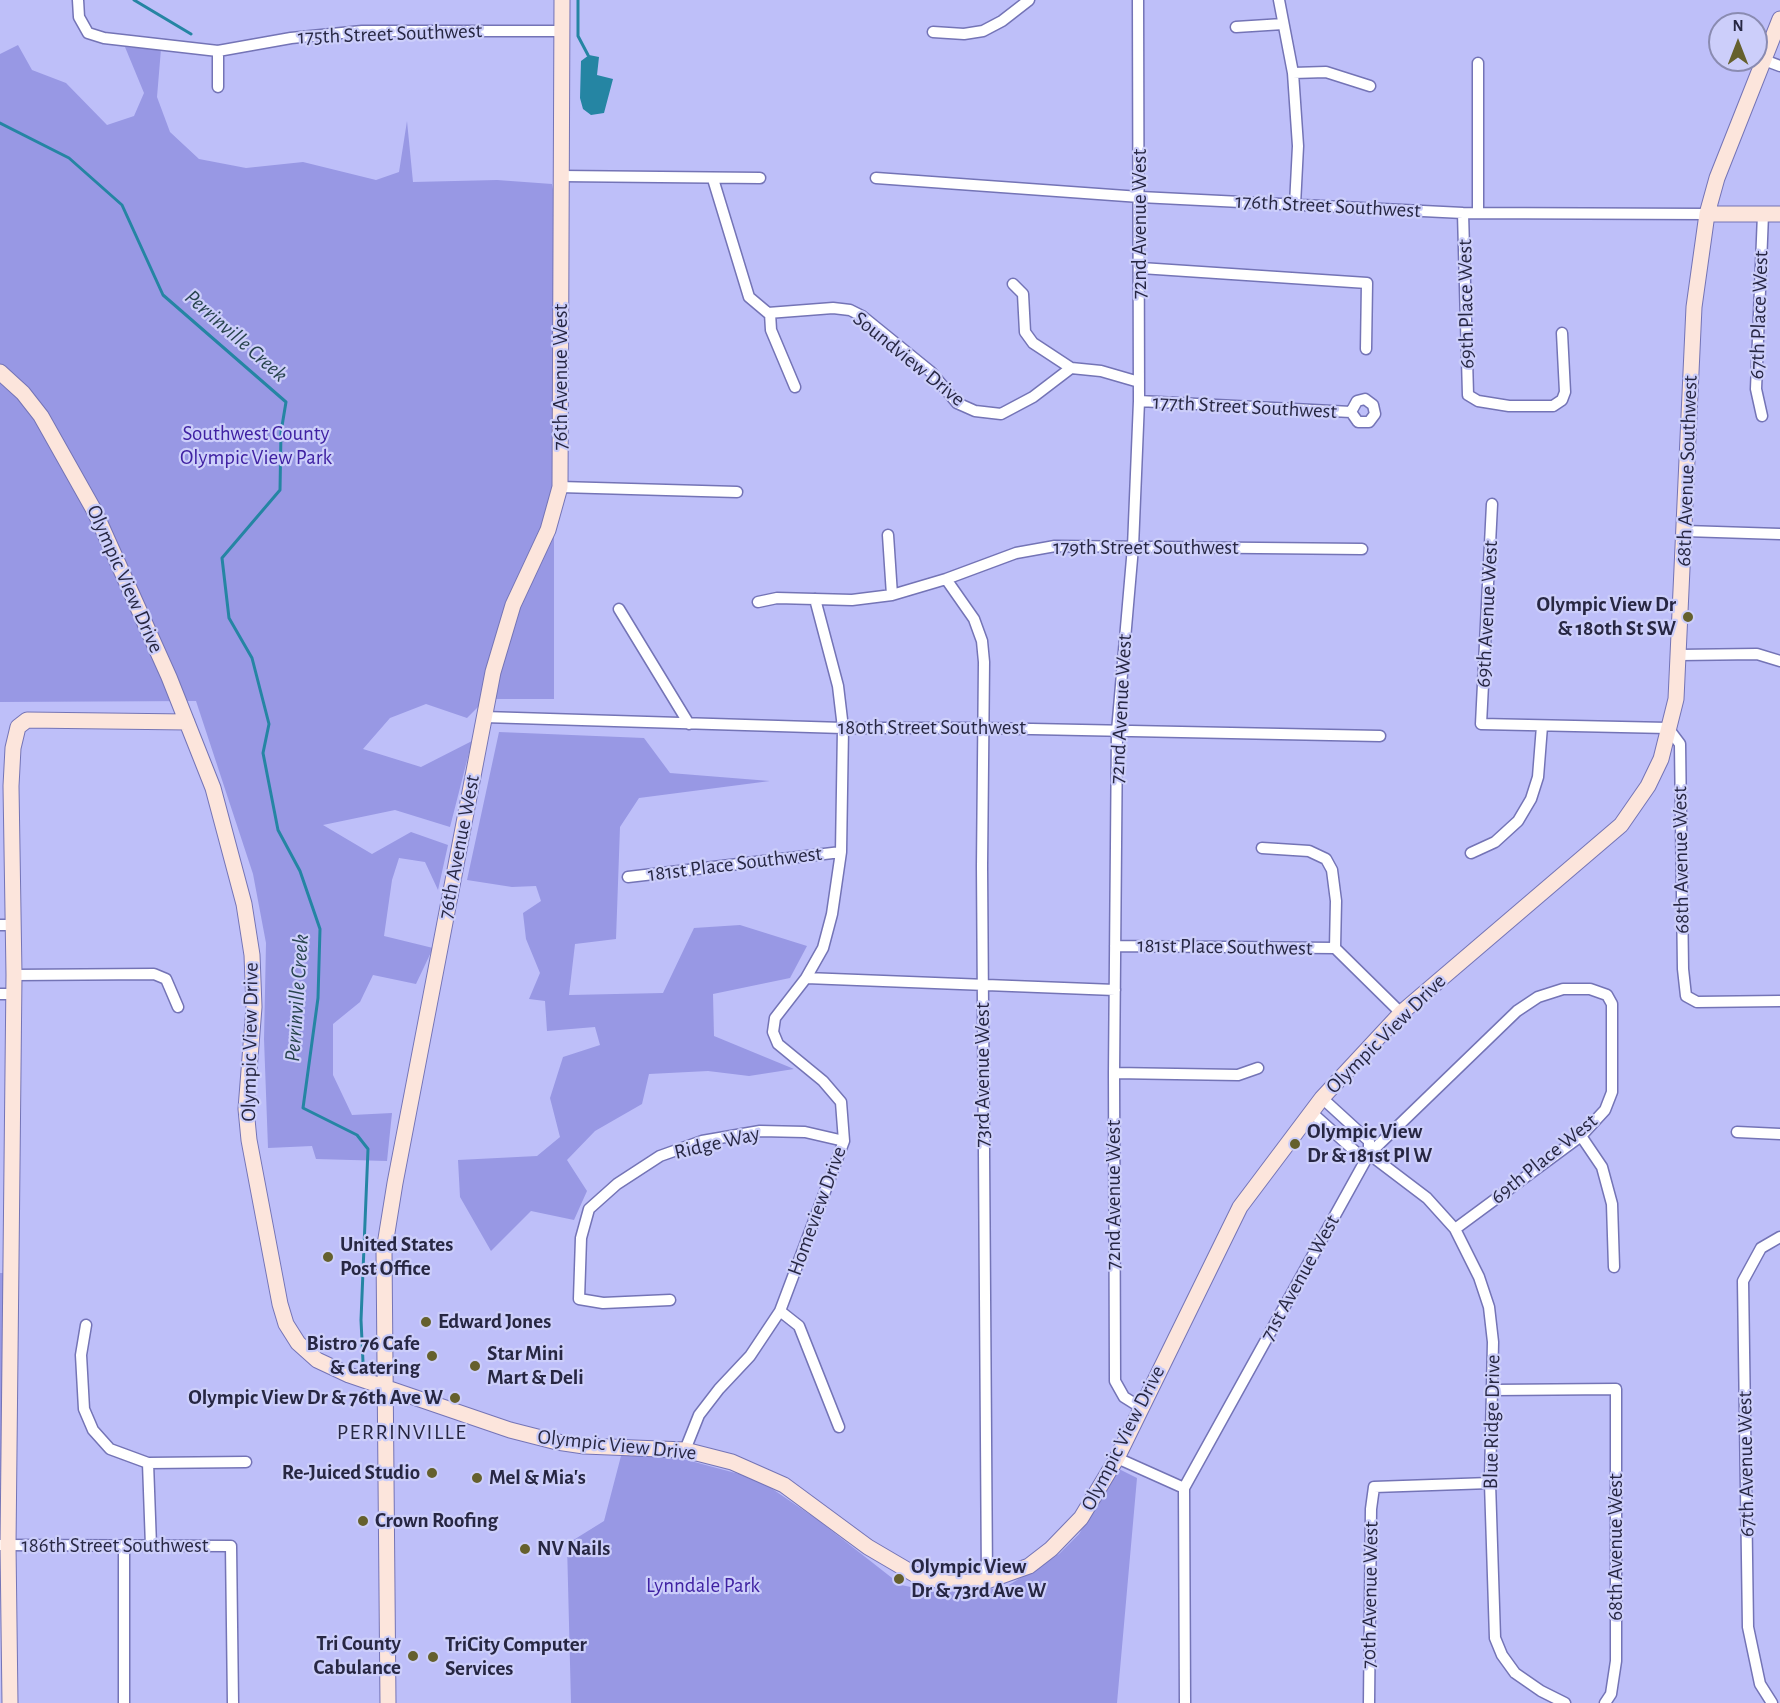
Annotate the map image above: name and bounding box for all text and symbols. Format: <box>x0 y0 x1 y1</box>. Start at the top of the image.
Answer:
north arrow <box>1708 12 1768 72</box>
street label: 175th Street Southwest <box>297 18 483 50</box>
text: N <box>1732 18 1744 34</box>
street label: 72nd Avenue West <box>1127 149 1153 299</box>
street label: 176th Street Southwest <box>1235 189 1421 223</box>
street label: 69th Place West <box>1452 239 1480 369</box>
street label: 67th Place West <box>1744 250 1774 380</box>
water label: Perrinville Creek <box>179 284 293 388</box>
street label: 76th Avenue West <box>548 304 574 450</box>
street label: Soundview Drive <box>848 306 970 412</box>
street label: 68th Avenue Southwest <box>1671 375 1703 567</box>
street label: 177th Street Southwest <box>1152 390 1338 424</box>
park label: Southwest County Olympic View Park <box>180 421 332 471</box>
street label: Olympic View Drive <box>81 501 169 657</box>
street label: 179th Street Southwest <box>1053 535 1239 561</box>
street label: 69th Avenue West <box>1471 540 1503 688</box>
place label: Olympic View Dr & 180th St SW <box>1536 592 1676 642</box>
marker: Olympic View Dr & 180th St SW <box>1681 610 1695 624</box>
street label: 72nd Avenue West <box>1104 633 1138 785</box>
street label: 180th Street Southwest <box>838 715 1026 741</box>
street label: 76th Avenue West <box>433 773 485 921</box>
street label: 68th Avenue West <box>1667 786 1695 934</box>
street label: 181st Place Southwest <box>647 841 823 887</box>
water label: Perrinville Creek <box>279 933 315 1063</box>
street label: 181st Place Southwest <box>1137 933 1313 961</box>
street label: Olympic View Drive <box>236 962 264 1122</box>
street label: Olympic View Drive <box>1321 969 1451 1099</box>
street label: 73rd Avenue West <box>970 1002 996 1148</box>
street label: 69th Place West <box>1486 1108 1602 1210</box>
place label: Olympic View Dr & 181st Pl W <box>1307 1119 1432 1169</box>
street label: 72nd Avenue West <box>1101 1120 1127 1270</box>
street label: Ridge Way <box>672 1121 762 1165</box>
marker: Olympic View Dr & 181st Pl W <box>1288 1137 1302 1151</box>
street label: Homeview Drive <box>782 1143 852 1279</box>
street label: 71st Avenue West <box>1255 1210 1345 1346</box>
place label: United States Post Office <box>340 1232 453 1282</box>
marker: United States Post Office <box>321 1250 335 1264</box>
place label: Edward Jones <box>438 1309 551 1335</box>
marker: Edward Jones <box>419 1315 433 1329</box>
place label: Bistro 76 Cafe & Catering <box>307 1331 420 1381</box>
place label: Star Mini Mart & Deli <box>487 1341 584 1391</box>
marker: Bistro 76 Cafe & Catering <box>425 1349 439 1363</box>
street label: Blue Ridge Drive <box>1478 1354 1506 1490</box>
marker: Star Mini Mart & Deli <box>468 1359 482 1373</box>
street label: Olympic View Drive <box>1076 1361 1170 1515</box>
place label: Olympic View Dr & 76th Ave W <box>188 1385 443 1411</box>
marker: Olympic View Dr & 76th Ave W <box>448 1391 462 1405</box>
street label: 67th Avenue West <box>1732 1391 1760 1537</box>
district label: PERRINVILLE <box>337 1419 467 1445</box>
street label: Olympic View Drive <box>536 1424 698 1466</box>
place label: Re-Juiced Studio <box>282 1460 420 1486</box>
place label: Mel & Mia's <box>489 1465 586 1491</box>
marker: Re-Juiced Studio <box>425 1466 439 1480</box>
marker: Mel & Mia's <box>470 1471 484 1485</box>
street label: 68th Avenue West <box>1603 1473 1629 1621</box>
place label: Crown Roofing <box>375 1508 498 1534</box>
marker: Crown Roofing <box>356 1514 370 1528</box>
street label: 70th Avenue West <box>1356 1521 1384 1669</box>
street label: 186th Street Southwest <box>22 1533 208 1559</box>
place label: NV Nails <box>537 1536 610 1562</box>
marker: NV Nails <box>518 1542 532 1556</box>
place label: Olympic View Dr & 73rd Ave W <box>911 1554 1046 1604</box>
marker: Olympic View Dr & 73rd Ave W <box>892 1572 906 1586</box>
park label: Lynndale Park <box>646 1573 760 1599</box>
place label: Tri County Cabulance <box>313 1631 401 1681</box>
place label: TriCity Computer Services <box>445 1632 587 1682</box>
marker: Tri County Cabulance <box>406 1649 420 1663</box>
marker: TriCity Computer Services <box>426 1650 440 1664</box>

